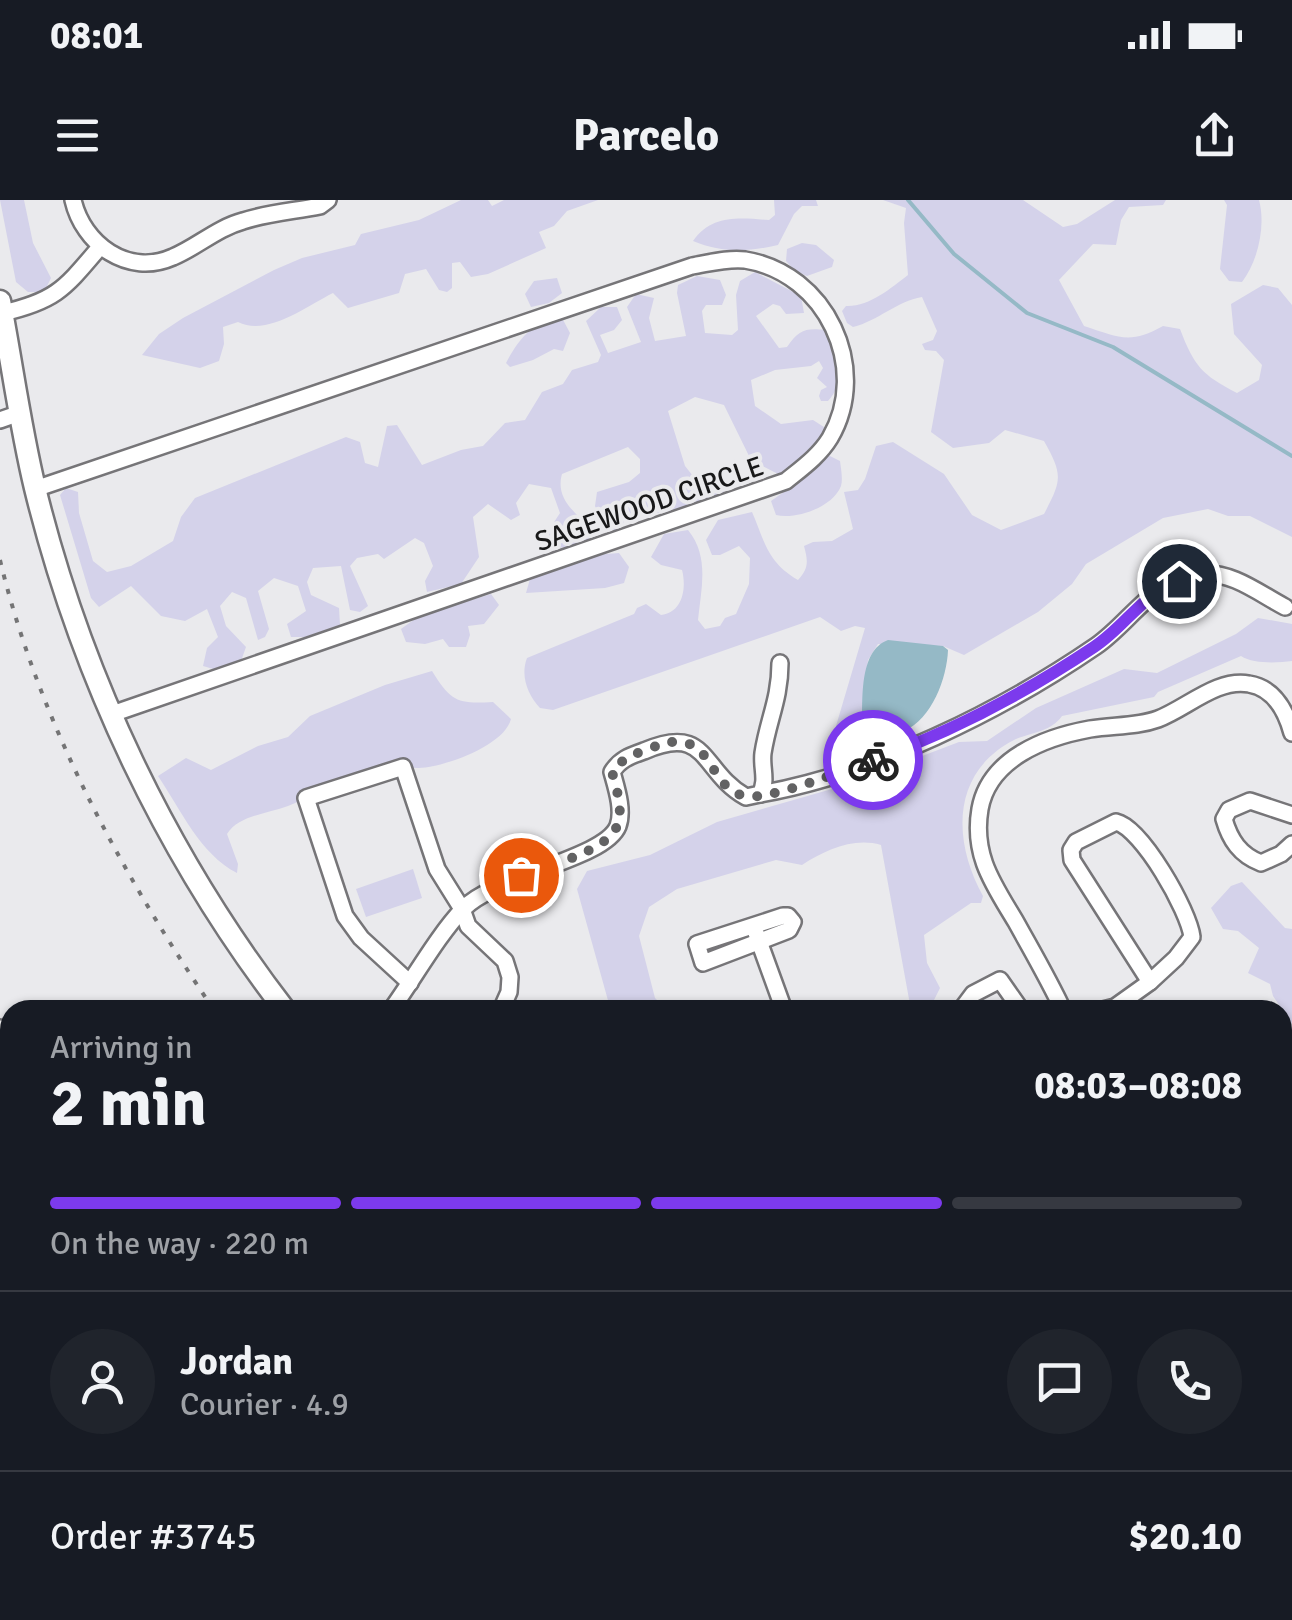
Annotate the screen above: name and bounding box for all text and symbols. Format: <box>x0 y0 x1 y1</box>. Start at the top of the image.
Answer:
text: 08:01 <box>50 12 143 59</box>
icon: menu <box>50 108 105 163</box>
text: Parcelo <box>573 108 719 163</box>
icon: share <box>1187 108 1242 163</box>
street label: SAGEWOOD CIRCLE <box>531 449 768 559</box>
pin <box>1137 539 1222 624</box>
icon: home <box>1152 554 1207 609</box>
courier <box>823 710 923 810</box>
icon: bike <box>846 733 901 788</box>
pin <box>479 833 564 918</box>
icon: bag <box>494 848 549 903</box>
text: Arriving in <box>50 1028 192 1067</box>
text: 08:03–08:08 <box>1034 1062 1242 1109</box>
text: 2 min <box>50 1064 207 1144</box>
text: On the way · 220 m <box>50 1224 309 1263</box>
button: person <box>50 1329 155 1434</box>
button: chat <box>1007 1329 1112 1434</box>
button: phone <box>1137 1329 1242 1434</box>
text: Jordan <box>180 1338 293 1385</box>
text: Courier · 4.9 <box>180 1385 349 1424</box>
text: Order #3745 <box>50 1513 257 1560</box>
text: $20.10 <box>1129 1513 1242 1560</box>

